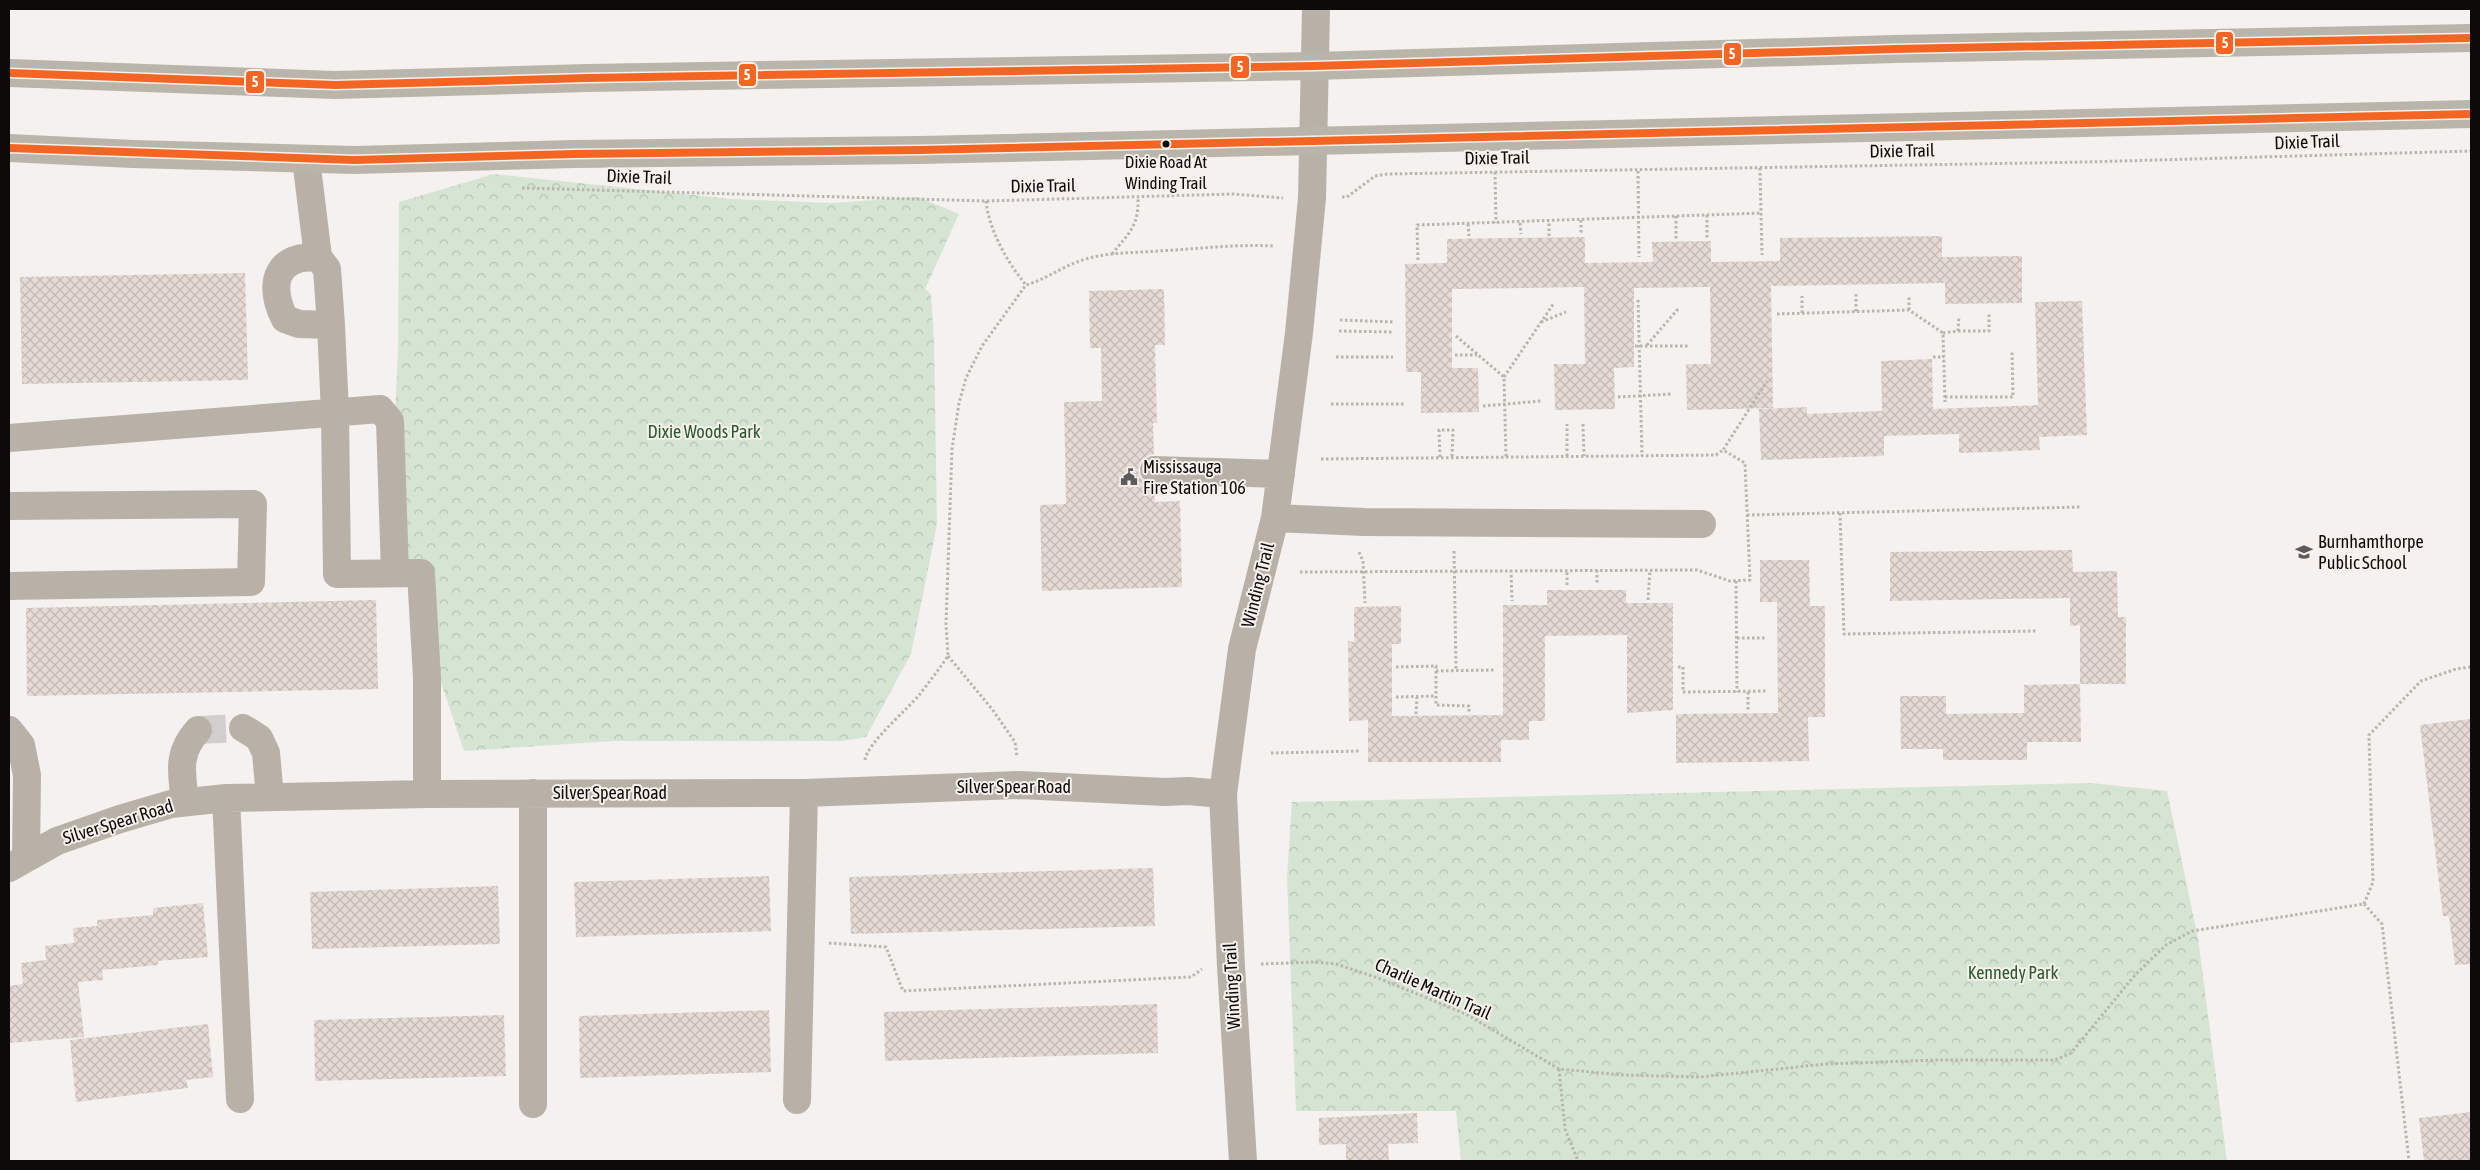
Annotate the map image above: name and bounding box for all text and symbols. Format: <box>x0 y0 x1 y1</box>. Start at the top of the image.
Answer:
line badge: 5 <box>2215 31 2234 55</box>
text: 5 <box>2222 35 2229 51</box>
line badge: 5 <box>1723 42 1742 66</box>
text: 5 <box>1729 46 1736 62</box>
line badge: 5 <box>1230 55 1250 79</box>
text: 5 <box>1237 59 1244 75</box>
line badge: 5 <box>738 63 757 87</box>
text: 5 <box>744 67 751 83</box>
line badge: 5 <box>245 70 265 94</box>
text: 5 <box>252 74 259 90</box>
street label: Dixie Trail <box>2274 130 2340 153</box>
marker: Dixie Road At Winding Trail <box>1161 139 1171 149</box>
street label: Dixie Trail <box>1869 139 1935 162</box>
street label: Dixie Trail <box>1464 146 1530 169</box>
place label: Dixie Road At Winding Trail <box>1125 152 1207 193</box>
street label: Dixie Trail <box>606 165 672 188</box>
street label: Dixie Trail <box>1010 174 1076 197</box>
park label: Dixie Woods Park <box>647 421 761 442</box>
place label: Mississauga Fire Station 106 <box>1143 456 1246 498</box>
public building icon: Mississauga Fire Station 106 <box>1119 467 1139 487</box>
place label: Burnhamthorpe Public School <box>2318 531 2424 573</box>
street label: Winding Trail <box>1237 540 1278 629</box>
school or university icon: Burnhamthorpe Public School <box>2294 542 2314 562</box>
street label: Silver Spear Road <box>957 776 1071 797</box>
street label: Silver Spear Road <box>553 782 667 803</box>
street label: Silver Spear Road <box>60 795 176 848</box>
street label: Winding Trail <box>1219 942 1244 1030</box>
street label: Charlie Martin Trail <box>1372 953 1495 1024</box>
park label: Kennedy Park <box>1968 962 2058 983</box>

